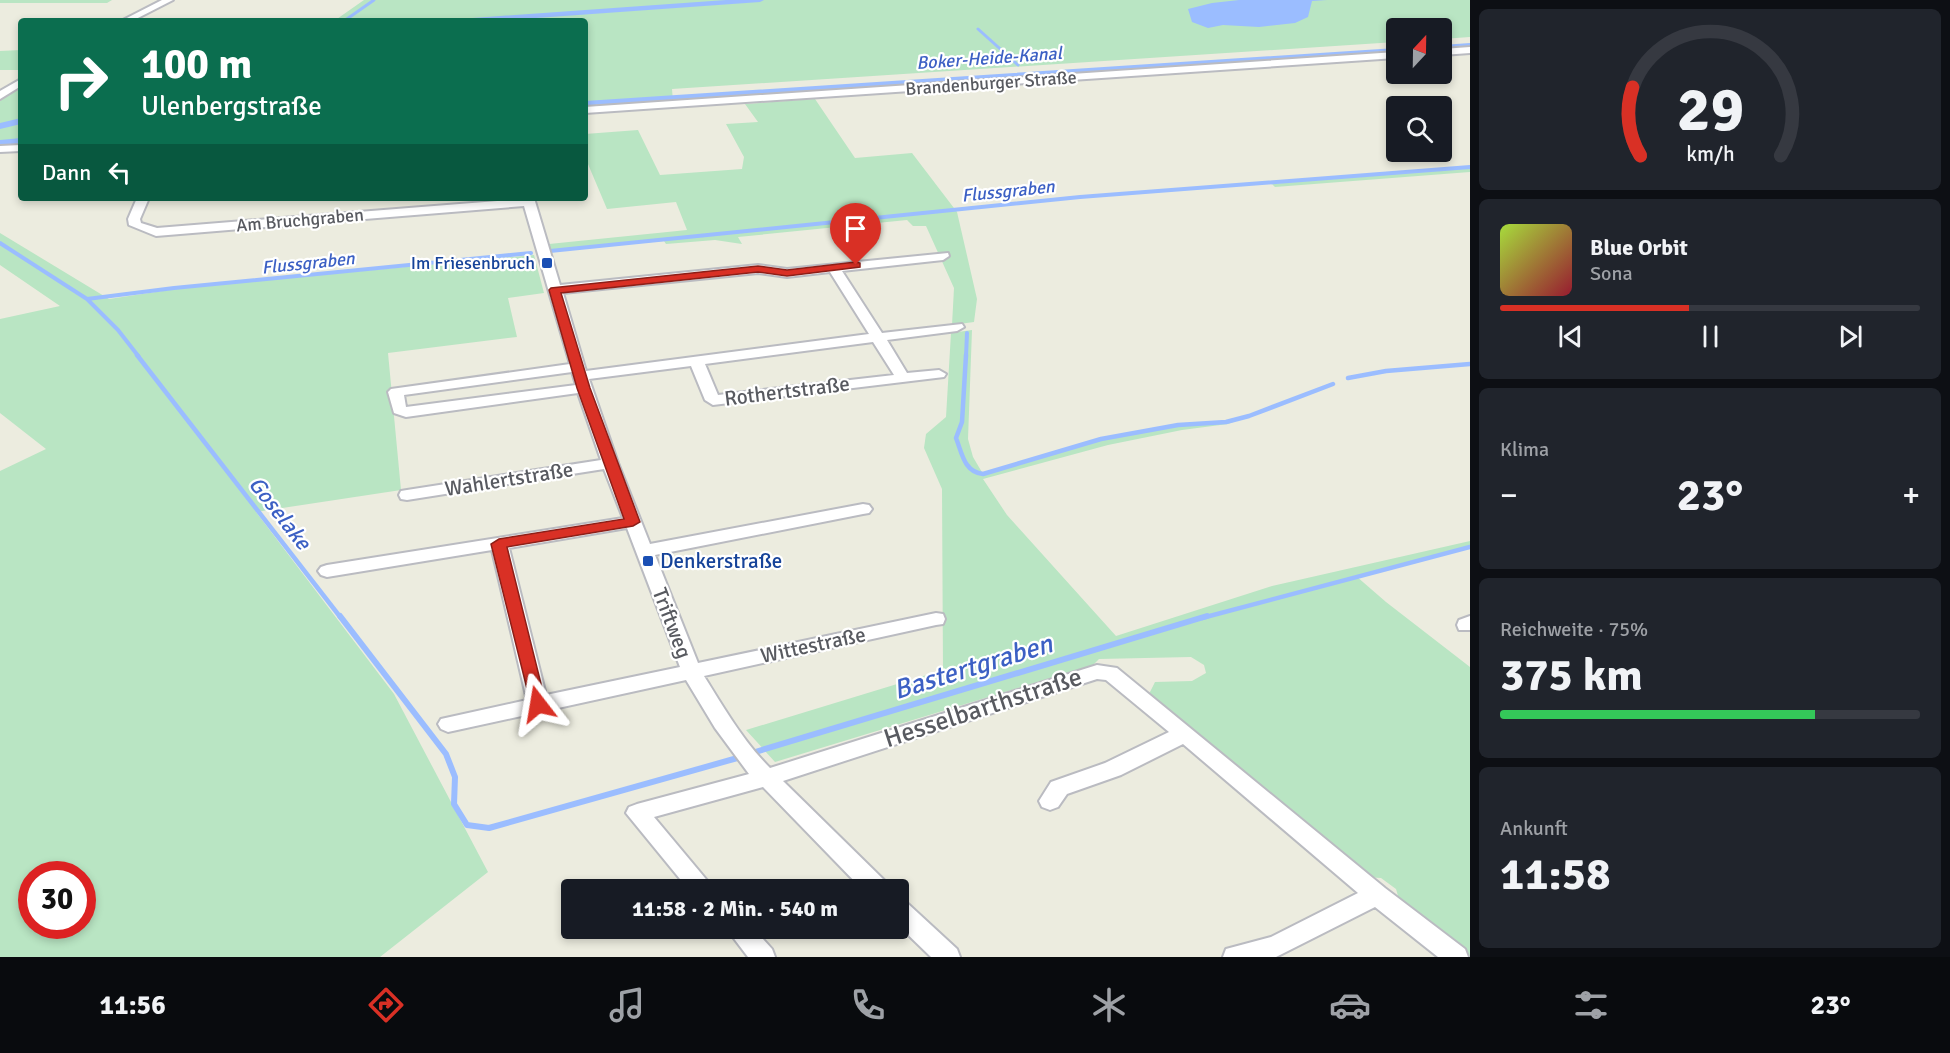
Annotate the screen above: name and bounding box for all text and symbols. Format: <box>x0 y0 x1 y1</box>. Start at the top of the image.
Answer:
north arrow <box>1386 18 1452 84</box>
map controls <box>1386 18 1452 162</box>
text: 100 m <box>141 39 252 90</box>
icon: right <box>42 42 120 120</box>
water label: Boker-Heide-Kanal <box>915 42 1064 74</box>
street label: Brandenburger Straße <box>905 66 1077 100</box>
text: 29 <box>1676 71 1744 148</box>
text: Ulenbergstraße <box>141 90 322 123</box>
button: search <box>1386 96 1452 162</box>
text: km/h <box>1686 142 1734 168</box>
icon: left <box>103 156 136 189</box>
text: Dann <box>42 159 91 186</box>
water label: Flussgraben <box>960 175 1057 207</box>
street label: Am Bruchgraben <box>235 203 365 237</box>
pin <box>830 203 881 265</box>
icon: arrive <box>839 212 872 245</box>
text: Blue Orbit <box>1590 234 1688 261</box>
water label: Flussgraben <box>260 247 357 279</box>
place label: Im Friesenbruch <box>411 252 535 274</box>
marker: Im Friesenbruch <box>540 256 554 270</box>
text: Sona <box>1590 261 1633 286</box>
icon: previous <box>1554 320 1587 353</box>
icon: pause <box>1694 320 1727 353</box>
icon: next <box>1834 320 1867 353</box>
street label: Rothertstraße <box>723 370 851 412</box>
text: Klima <box>1500 437 1549 462</box>
street label: Wahlertstraße <box>443 456 575 502</box>
text: 23° <box>1677 468 1743 523</box>
water label: Goselake <box>243 471 318 556</box>
text: − <box>1500 475 1518 516</box>
text: + <box>1902 475 1920 516</box>
place label: Denkerstraße <box>660 548 782 574</box>
marker: Denkerstraße <box>641 554 655 568</box>
street label: Triftweg <box>647 584 697 662</box>
text: Reichweite · 75% <box>1500 617 1648 642</box>
street label: Wittestraße <box>758 621 868 669</box>
water label: Bastertgraben <box>889 627 1058 707</box>
text: 375 km <box>1500 648 1643 703</box>
street label: Hesselbarthstraße <box>880 661 1086 755</box>
position arrow <box>506 672 570 736</box>
text: Ankunft <box>1500 816 1568 841</box>
text: 11:58 <box>1500 847 1610 902</box>
speed limit sign: 30 <box>18 861 96 939</box>
text: 11:58 · 2 Min. · 540 m <box>632 895 838 922</box>
icon: directions <box>365 984 407 1026</box>
icon: music <box>606 984 648 1026</box>
icon: phone <box>847 984 889 1026</box>
icon: climate <box>1088 984 1130 1026</box>
icon: car <box>1329 984 1371 1026</box>
icon: filters <box>1570 984 1612 1026</box>
text: 11:56 <box>99 989 166 1022</box>
text: 23° <box>1811 989 1851 1022</box>

